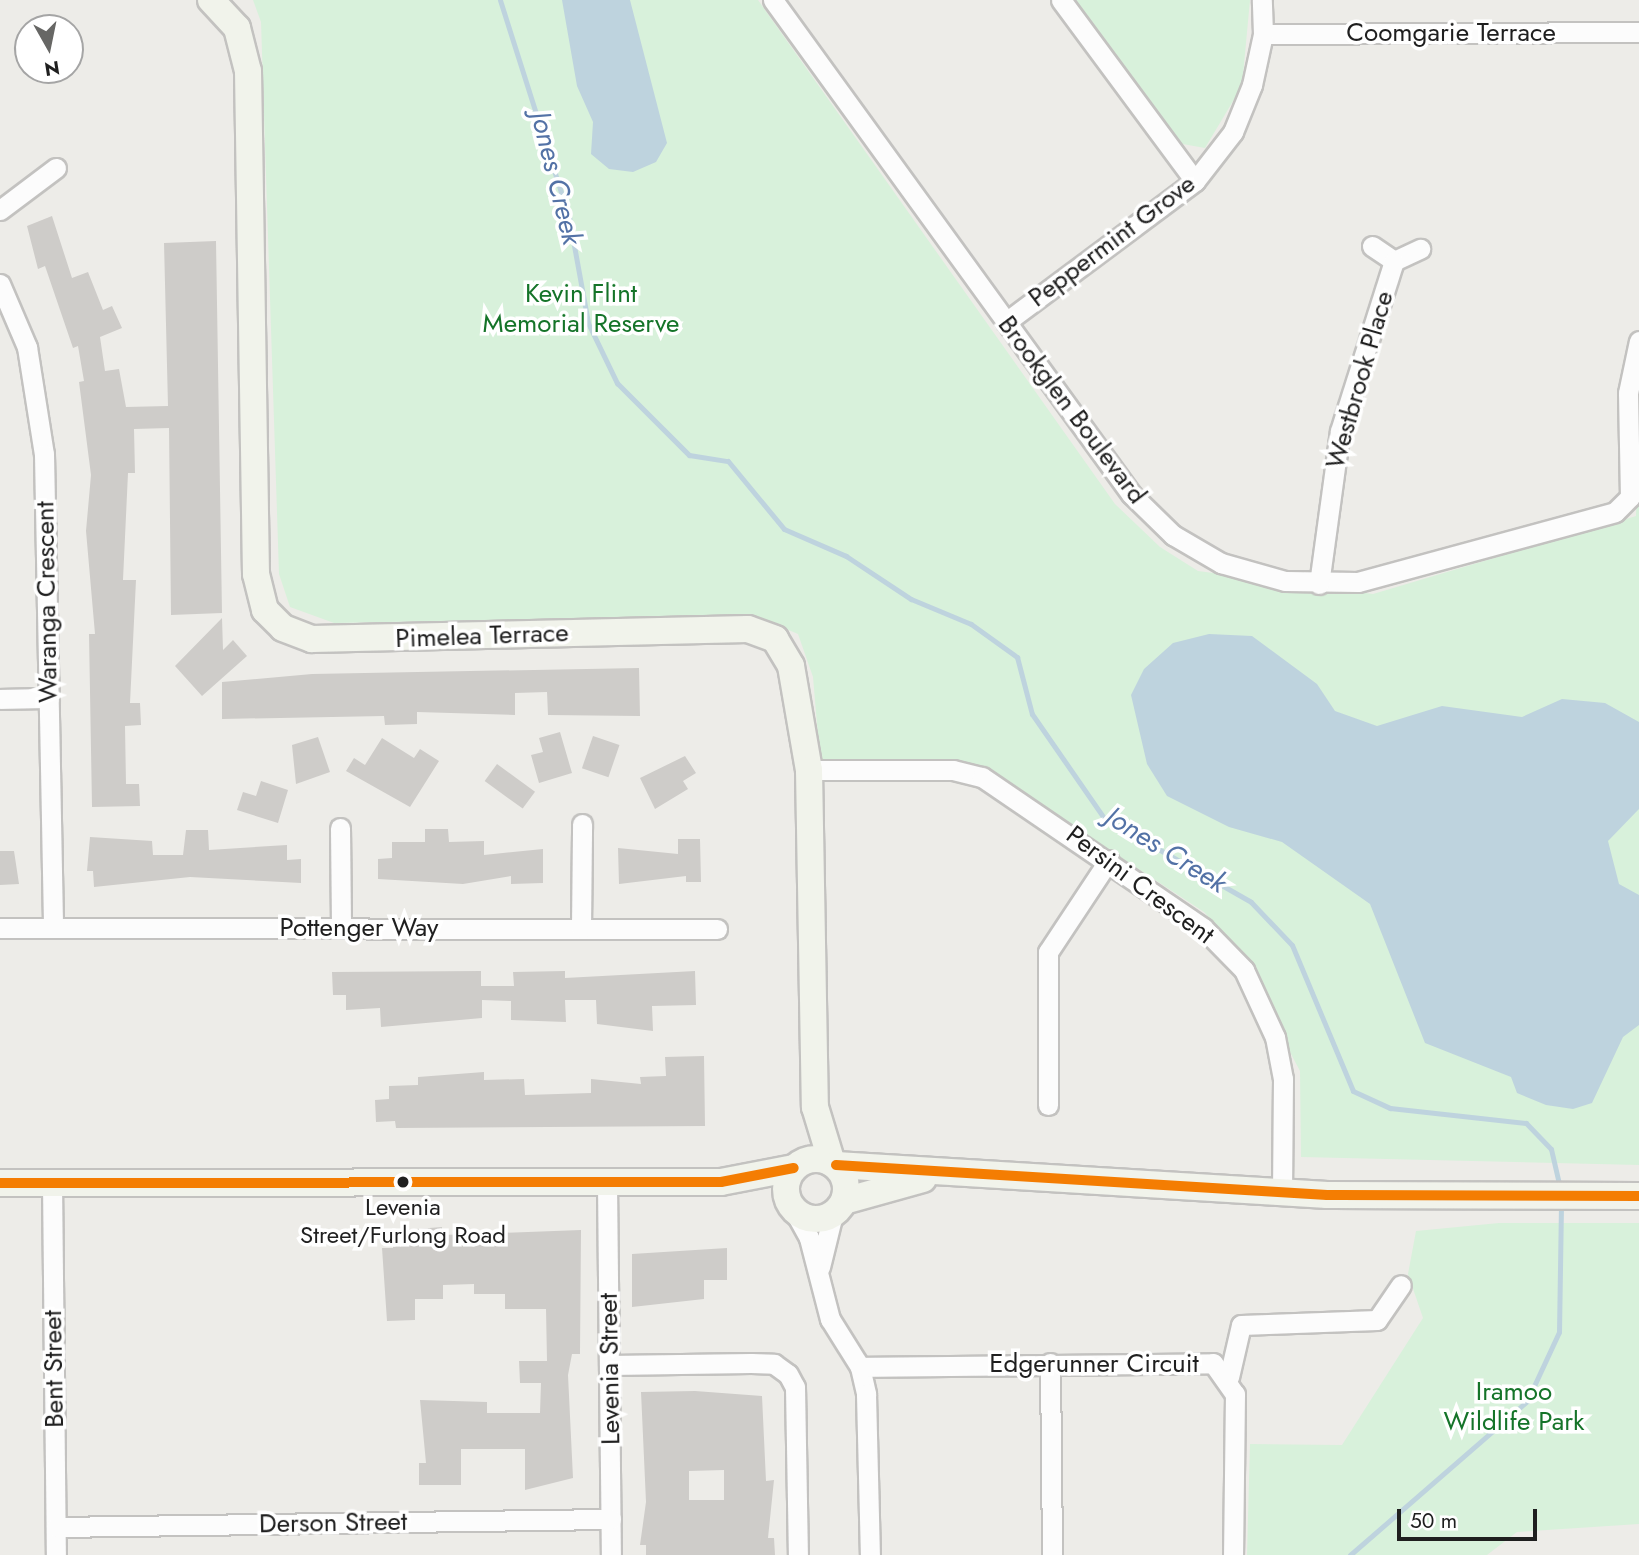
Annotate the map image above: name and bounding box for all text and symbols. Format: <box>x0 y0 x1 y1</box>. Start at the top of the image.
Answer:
north arrow <box>14 14 84 84</box>
street label: Coomgarie Terrace <box>1346 17 1556 49</box>
text: N <box>42 54 62 83</box>
water label: Jones Creek <box>523 108 589 248</box>
street label: Peppermint Grove <box>1023 168 1201 314</box>
park label: Kevin Flint Memorial Reserve <box>483 278 679 340</box>
street label: Westbrook Place <box>1320 288 1400 472</box>
street label: Brookglen Boulevard <box>991 310 1153 510</box>
street label: Waranga Crescent <box>30 501 64 703</box>
street label: Pimelea Terrace <box>395 617 569 655</box>
water label: Jones Creek <box>1099 800 1233 900</box>
street label: Persini Crescent <box>1060 819 1220 951</box>
street label: Pottenger Way <box>279 912 439 944</box>
marker: Levenia Street/Furlong Road <box>396 1175 410 1189</box>
place label: Levenia Street/Furlong Road <box>300 1193 506 1249</box>
street label: Levenia Street <box>593 1293 627 1445</box>
street label: Bent Street <box>37 1310 71 1428</box>
street label: Edgerunner Circuit <box>989 1348 1199 1380</box>
park label: Iramoo Wildlife Park <box>1444 1376 1584 1438</box>
scale bar <box>1401 1496 1541 1540</box>
street label: Derson Street <box>259 1506 407 1540</box>
text: 50 m <box>1410 1506 1457 1536</box>

